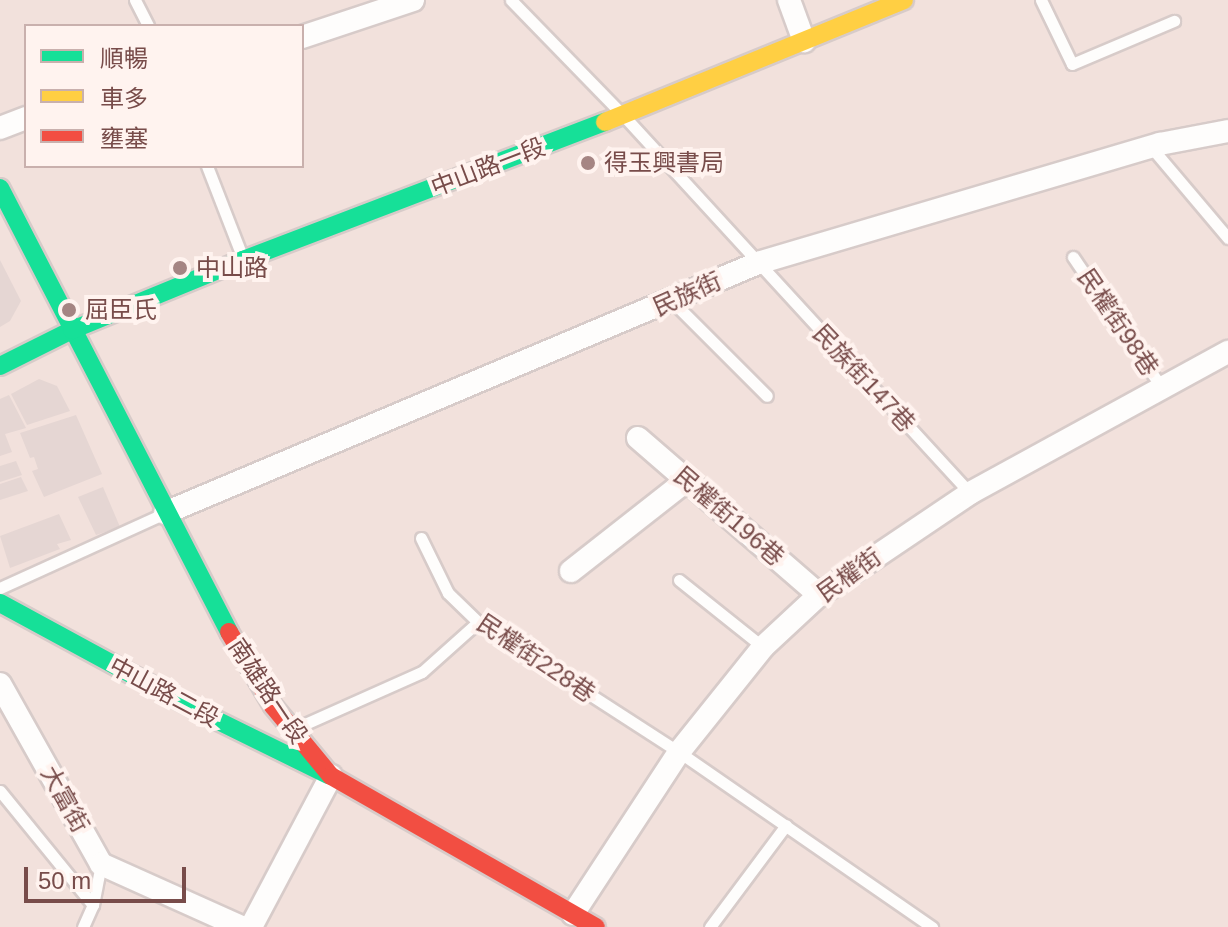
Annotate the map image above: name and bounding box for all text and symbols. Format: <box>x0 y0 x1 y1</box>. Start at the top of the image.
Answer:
legend <box>24 24 304 168</box>
text: 順暢 <box>100 45 148 72</box>
text: 車多 <box>100 85 148 112</box>
text: 壅塞 <box>100 125 148 152</box>
street label: 中山路一段 <box>427 132 549 202</box>
place label: 得玉興書局 <box>604 149 724 177</box>
marker: 得玉興書局 <box>579 154 597 172</box>
place label: 中山路 <box>196 254 268 282</box>
marker: 中山路 <box>171 259 189 277</box>
street label: 民權街98巷 <box>1072 263 1164 381</box>
street label: 民族街 <box>648 266 726 322</box>
place label: 屈臣氏 <box>85 296 157 324</box>
marker: 屈臣氏 <box>60 301 78 319</box>
street label: 民族街147巷 <box>807 318 921 438</box>
street label: 民權街196巷 <box>668 461 790 571</box>
street label: 民權街 <box>811 542 887 608</box>
street label: 民權街228巷 <box>472 608 600 708</box>
street label: 南雄路一段 <box>223 633 313 749</box>
street label: 中山路二段 <box>104 651 224 733</box>
street label: 大富街 <box>35 761 95 837</box>
scale bar <box>28 851 190 901</box>
text: 50 m <box>38 867 91 894</box>

